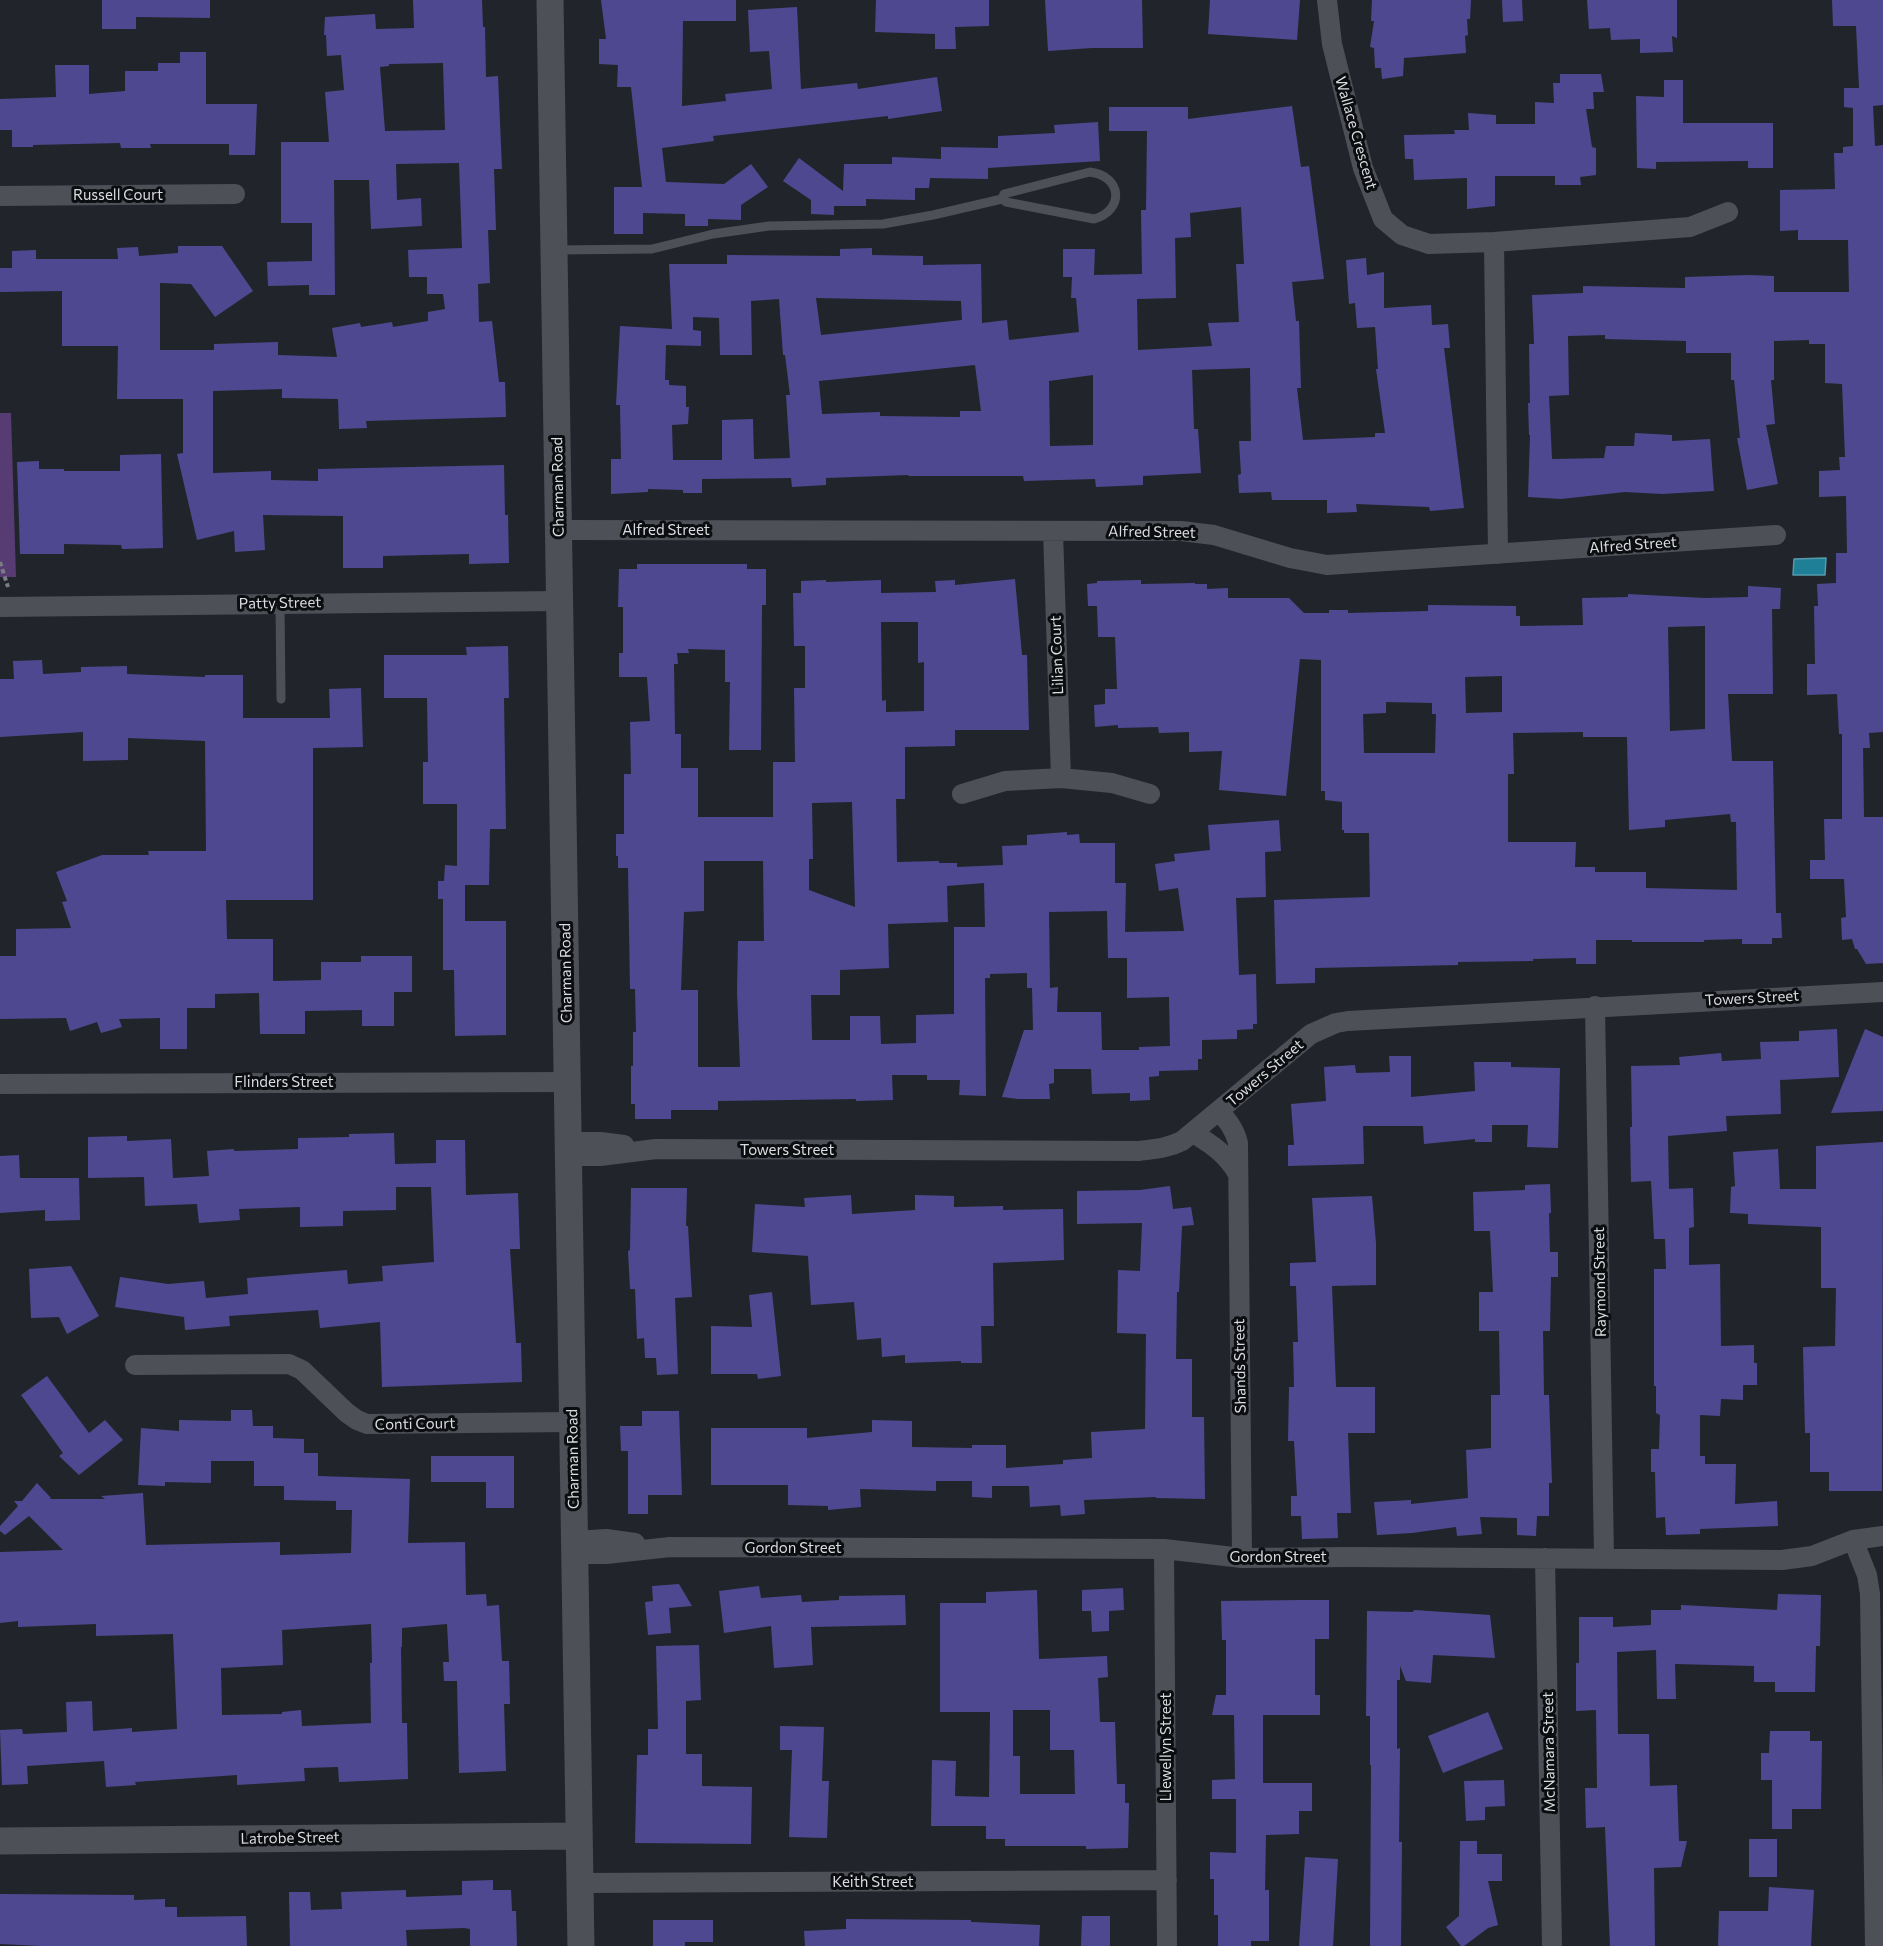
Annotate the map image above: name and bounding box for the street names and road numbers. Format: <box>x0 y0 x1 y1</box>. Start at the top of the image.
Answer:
street label: Wallace Crescent <box>1331 74 1381 192</box>
street label: Russell Court <box>73 186 163 204</box>
street label: Charman Road <box>548 437 568 537</box>
street label: Alfred Street <box>622 521 710 539</box>
street label: Alfred Street <box>1108 522 1196 542</box>
street label: Alfred Street <box>1589 533 1677 557</box>
street label: Patty Street <box>239 593 321 613</box>
street label: Lilian Court <box>1047 615 1067 695</box>
street label: Charman Road <box>556 923 576 1023</box>
street label: Towers Street <box>1704 987 1800 1009</box>
street label: Towers Street <box>1223 1036 1307 1110</box>
street label: Flinders Street <box>234 1073 334 1091</box>
street label: Towers Street <box>740 1141 834 1159</box>
street label: Raymond Street <box>1590 1227 1610 1337</box>
street label: Shands Street <box>1230 1319 1250 1413</box>
street label: Charman Road <box>563 1409 583 1509</box>
street label: Conti Court <box>375 1414 455 1434</box>
street label: Gordon Street <box>744 1539 842 1557</box>
street label: Gordon Street <box>1229 1548 1327 1566</box>
street label: McNamara Street <box>1539 1691 1559 1813</box>
street label: Llewellyn Street <box>1157 1692 1175 1802</box>
street label: Latrobe Street <box>240 1828 340 1848</box>
street label: Keith Street <box>832 1873 914 1891</box>

